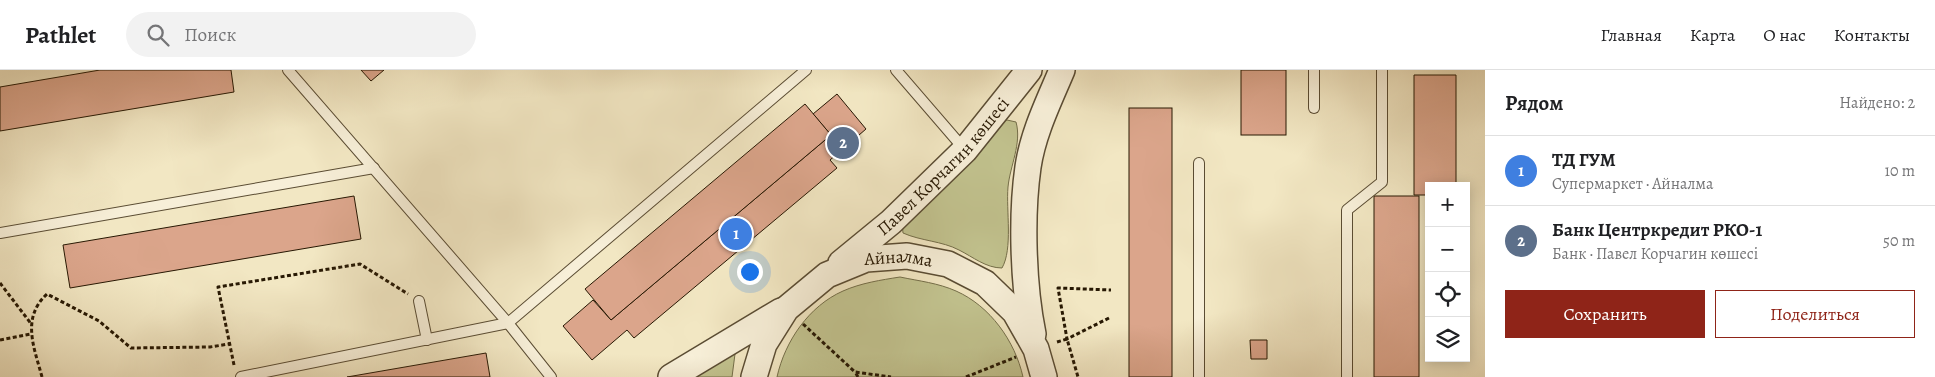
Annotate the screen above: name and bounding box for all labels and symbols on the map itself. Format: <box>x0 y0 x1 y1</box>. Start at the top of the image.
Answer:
street label: Павел Корчагин көшесі <box>872 92 1015 241</box>
pin: 2 <box>827 124 859 162</box>
pin: 1 <box>720 215 752 253</box>
street label: Айналма <box>862 244 936 273</box>
your location <box>737 259 763 285</box>

